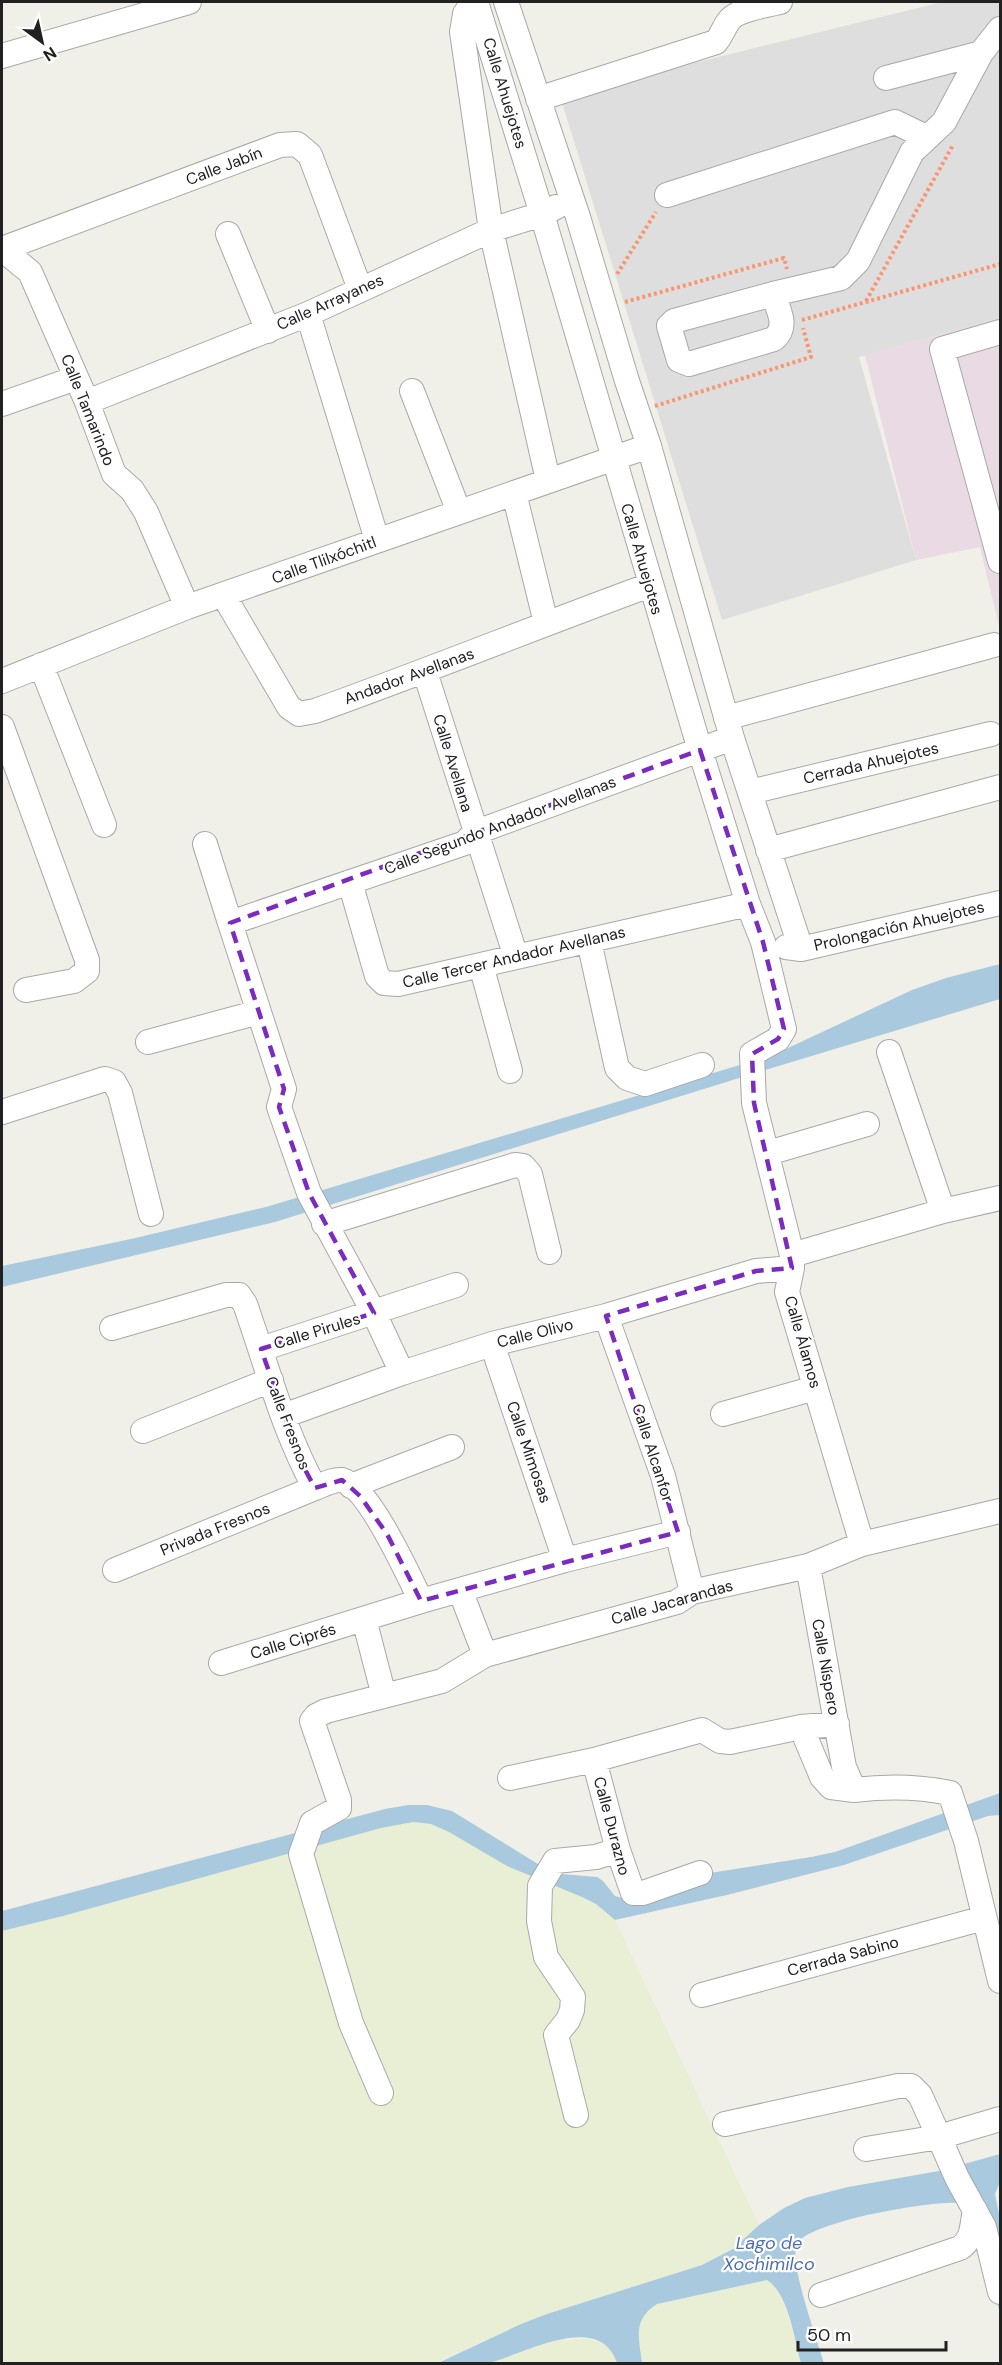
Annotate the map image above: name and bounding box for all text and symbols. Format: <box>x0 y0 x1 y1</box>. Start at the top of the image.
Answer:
north arrow <box>12 12 72 72</box>
street label: Calle Ahuejotes <box>478 35 532 151</box>
text: N <box>39 42 61 66</box>
street label: Calle Jabín <box>183 142 265 190</box>
street label: Calle Arrayanes <box>273 269 387 335</box>
street label: Calle Tamarindo <box>56 351 120 469</box>
street label: Calle Ahuejotes <box>616 501 668 617</box>
street label: Calle Tlilxóchitl <box>269 531 379 589</box>
street label: Andador Avellanas <box>341 643 477 709</box>
street label: Calle Avellana <box>428 711 478 815</box>
street label: Cerrada Ahuejotes <box>801 737 941 789</box>
street label: Calle Segundo Andador Avellanas <box>381 771 619 879</box>
street label: Prolongación Ahuejotes <box>812 896 986 956</box>
street label: Calle Tercer Andador Avellanas <box>400 921 628 993</box>
street label: Calle Álamos <box>780 1293 826 1391</box>
street label: Calle Pirules <box>271 1308 363 1354</box>
street label: Calle Olivo <box>495 1313 575 1353</box>
street label: Calle Fresnos <box>261 1373 315 1473</box>
street label: Calle Mimosas <box>502 1398 556 1506</box>
street label: Calle Alcanfor <box>627 1401 679 1505</box>
street label: Privada Fresnos <box>157 1497 273 1561</box>
street label: Calle Jacarandas <box>609 1575 735 1629</box>
street label: Calle Níspero <box>807 1617 845 1717</box>
street label: Calle Ciprés <box>248 1618 338 1664</box>
street label: Calle Durazno <box>589 1774 635 1878</box>
street label: Cerrada Sabino <box>785 1931 901 1981</box>
water label: Lago de Xochimilco <box>722 2231 815 2276</box>
scale bar <box>798 2314 946 2352</box>
text: 50 m <box>807 2323 851 2347</box>

